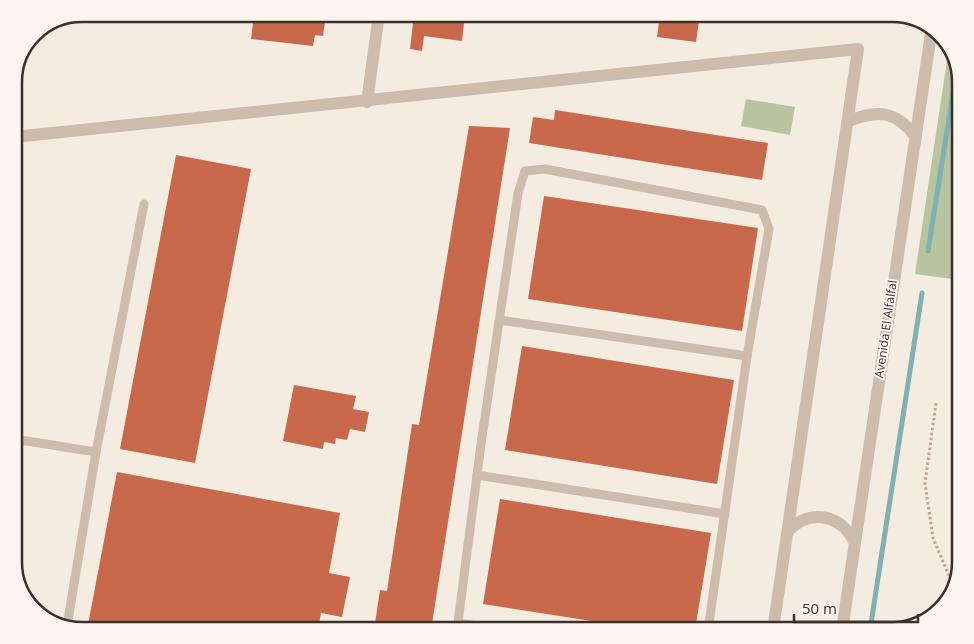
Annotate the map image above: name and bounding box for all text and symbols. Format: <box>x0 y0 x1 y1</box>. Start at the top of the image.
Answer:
street label: Avenida El Alfalfal <box>870 279 901 379</box>
scale bar <box>794 592 918 624</box>
text: 50 m <box>802 598 837 618</box>

